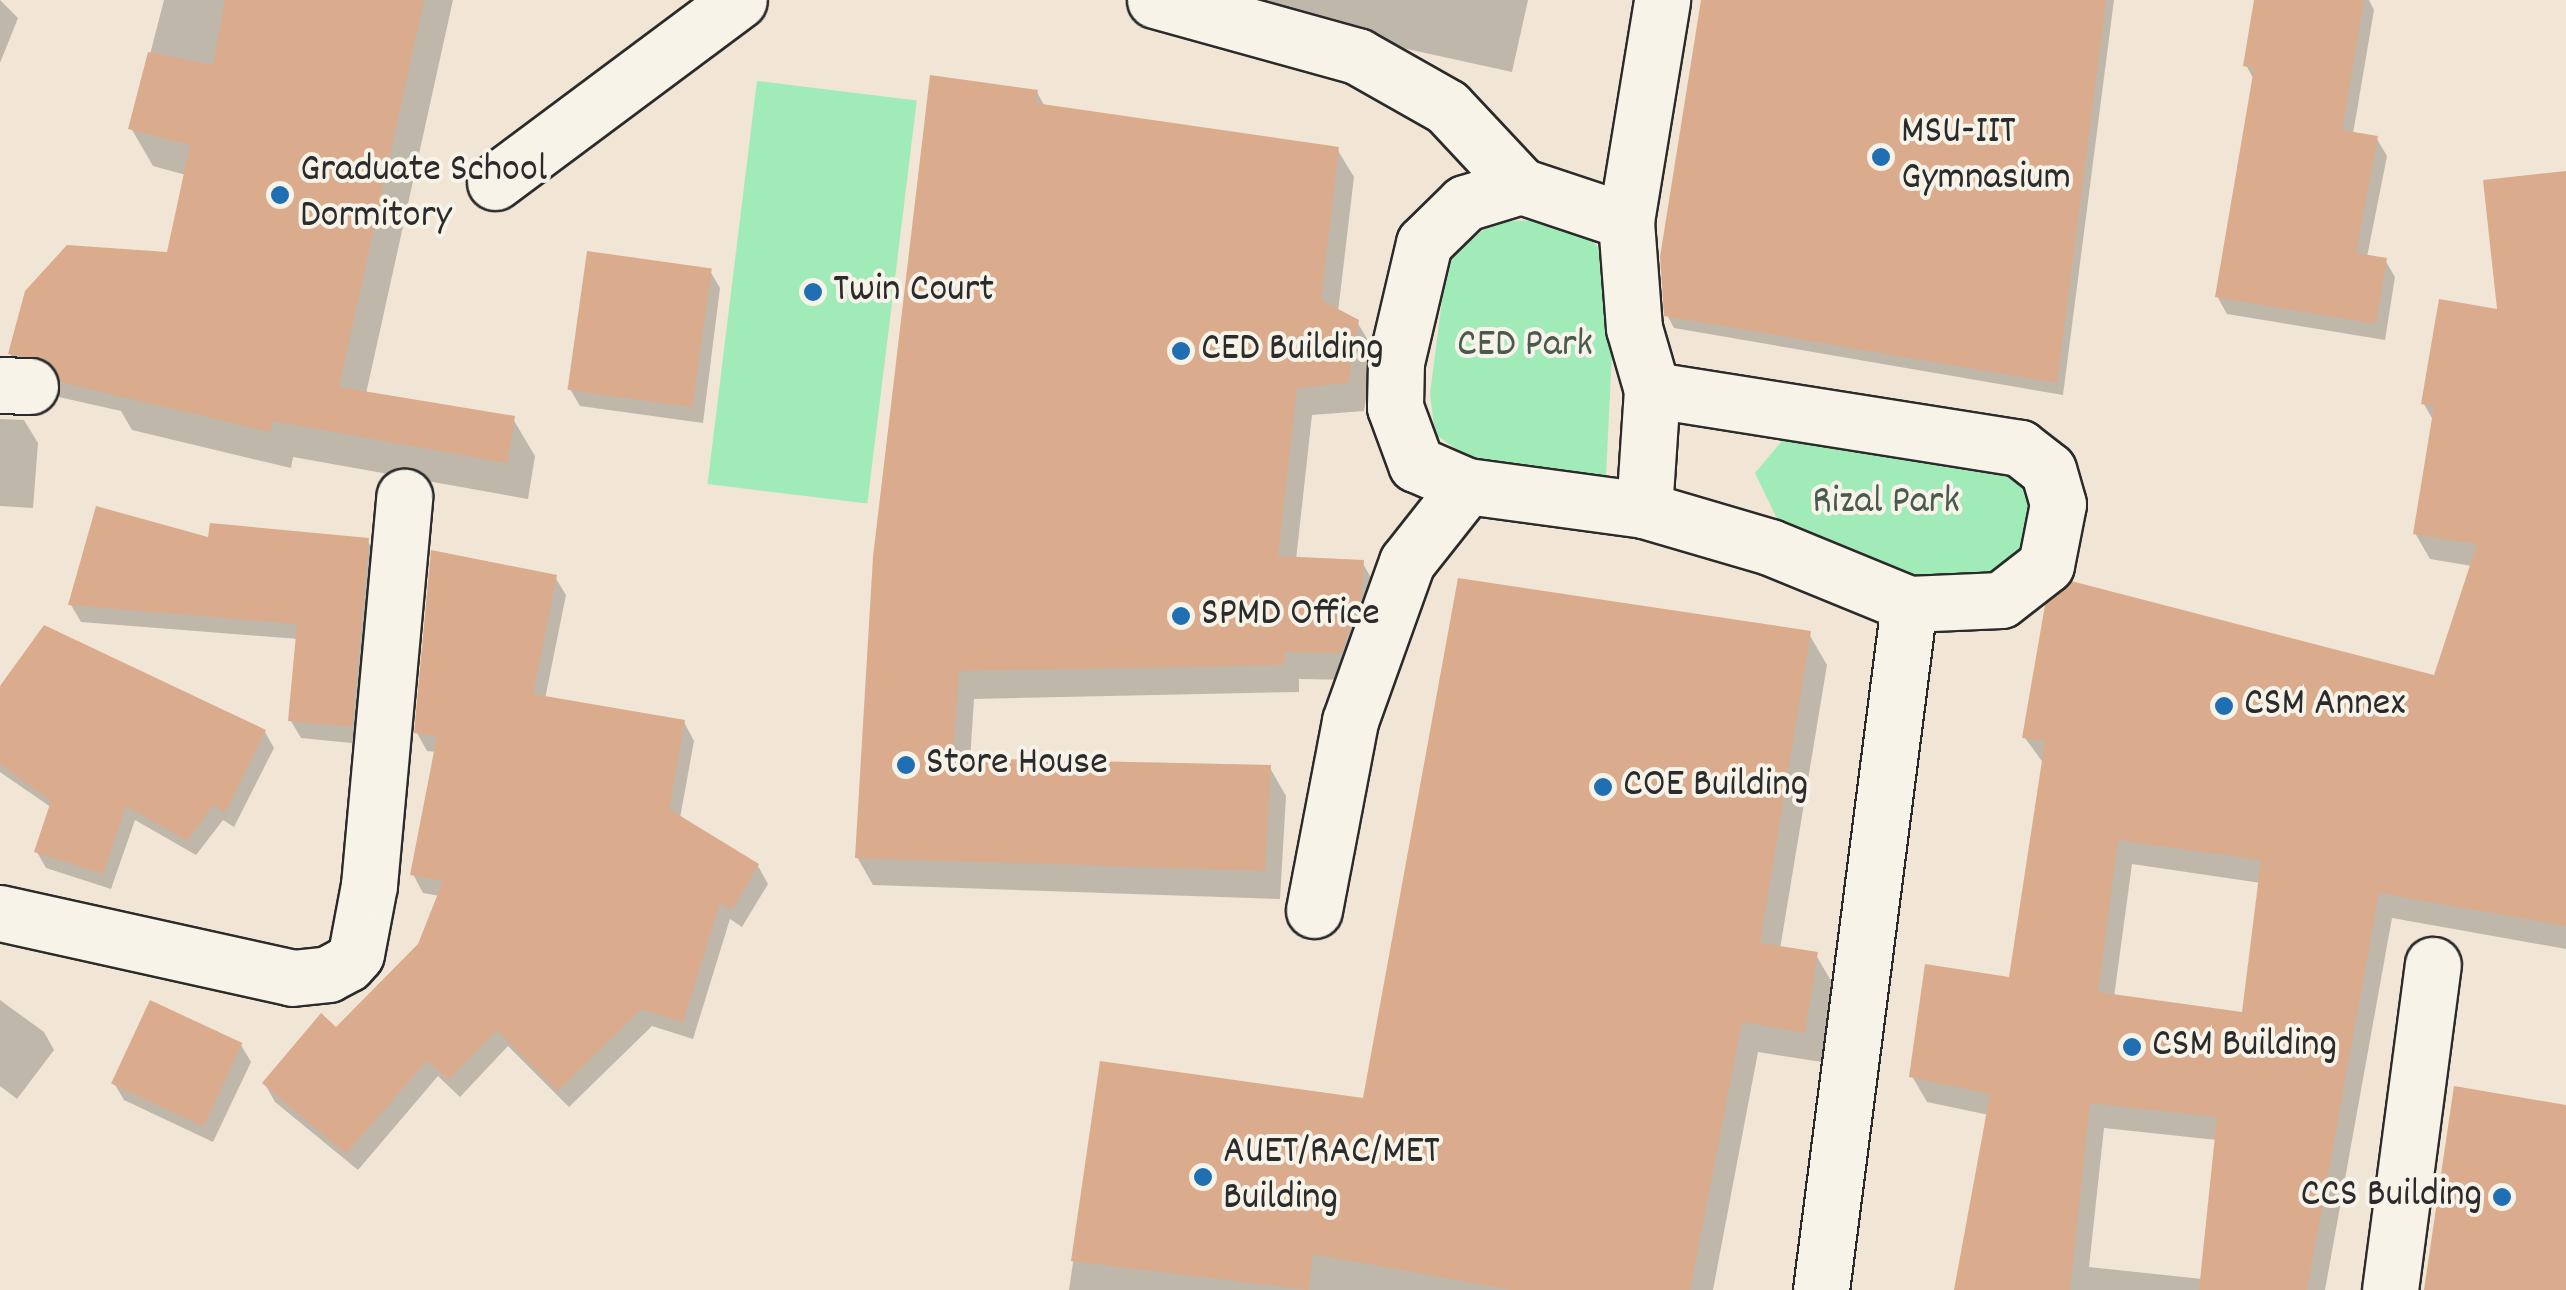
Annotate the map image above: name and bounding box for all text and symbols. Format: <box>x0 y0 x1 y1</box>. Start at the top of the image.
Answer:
place label: MSU-IIT Gymnasium <box>1901 110 2071 204</box>
marker: MSU-IIT Gymnasium <box>1870 146 1892 168</box>
place label: Graduate School Dormitory <box>300 148 547 242</box>
marker: Graduate School Dormitory <box>269 184 291 206</box>
place label: Twin Court <box>833 268 994 316</box>
marker: Twin Court <box>802 281 824 303</box>
park label: CED Park <box>1457 323 1593 371</box>
place label: CED Building <box>1201 327 1384 375</box>
marker: CED Building <box>1170 340 1192 362</box>
park label: Rizal Park <box>1812 480 1960 528</box>
place label: SPMD Office <box>1201 592 1380 640</box>
marker: SPMD Office <box>1170 605 1192 627</box>
place label: CSM Annex <box>2244 682 2405 730</box>
marker: CSM Annex <box>2213 695 2235 717</box>
place label: Store House <box>926 741 1108 789</box>
marker: Store House <box>895 754 917 776</box>
place label: COE Building <box>1623 763 1808 811</box>
marker: COE Building <box>1592 776 1614 798</box>
place label: CSM Building <box>2152 1023 2337 1071</box>
marker: CSM Building <box>2121 1036 2143 1058</box>
place label: AUET/RAC/MET Building <box>1223 1130 1440 1224</box>
marker: AUET/RAC/MET Building <box>1192 1166 1214 1188</box>
place label: CCS Building <box>2301 1173 2482 1221</box>
marker: CCS Building <box>2491 1186 2513 1208</box>

